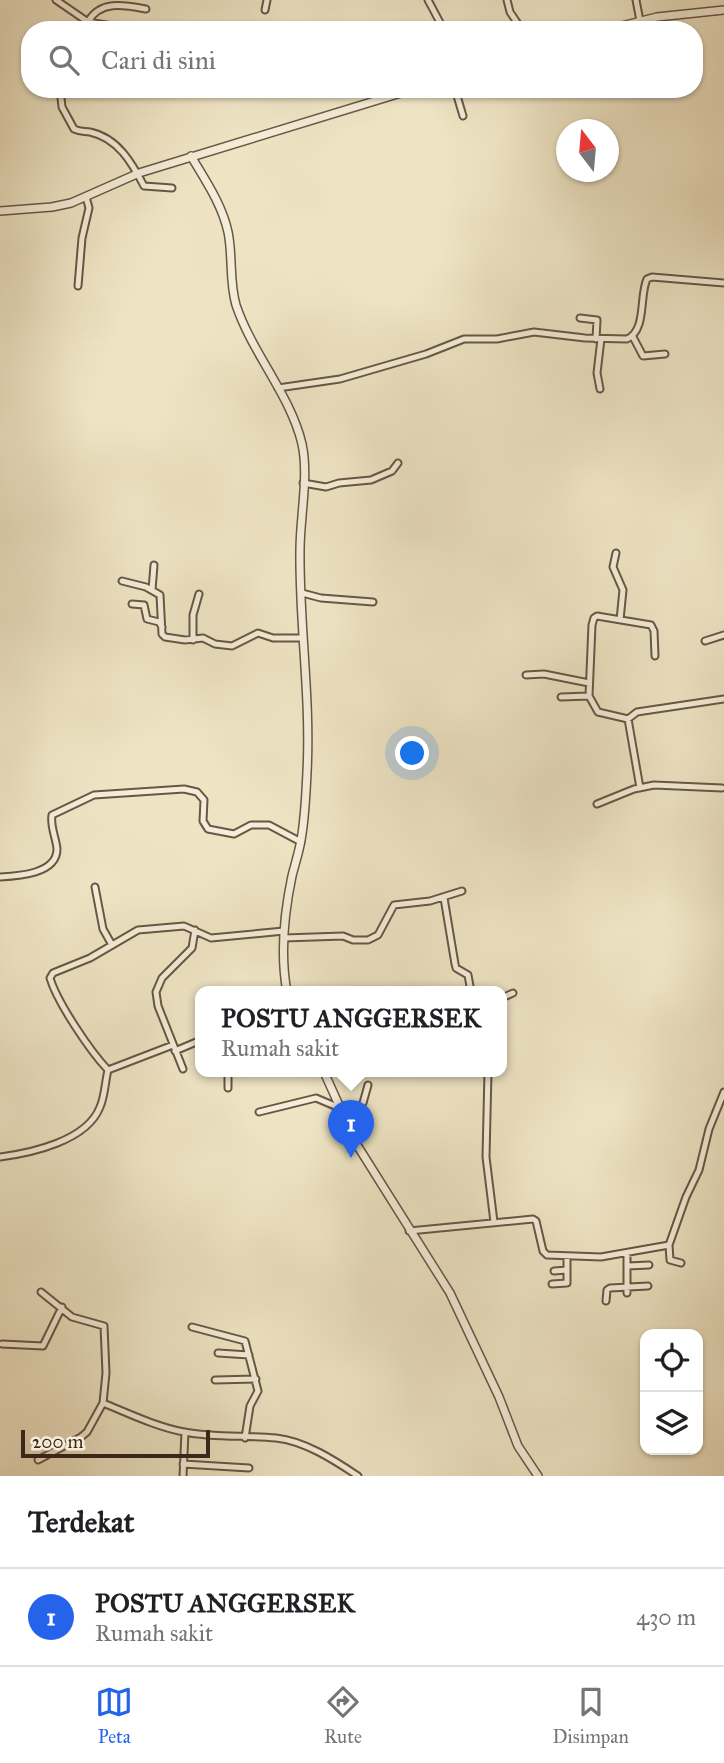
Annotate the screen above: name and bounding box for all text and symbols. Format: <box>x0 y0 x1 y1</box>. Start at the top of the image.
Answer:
search box <box>21 21 703 98</box>
icon: search <box>45 41 83 79</box>
text: Cari di sini <box>101 44 216 76</box>
north arrow <box>556 119 619 182</box>
your location <box>395 736 429 770</box>
popup <box>195 986 507 1077</box>
text: POSTU ANGGERSEK <box>221 1002 481 1034</box>
text: Rumah sakit <box>221 1034 339 1062</box>
pin: 1 <box>328 1100 374 1158</box>
map controls <box>640 1329 703 1455</box>
button: locate <box>640 1329 703 1392</box>
button: layers <box>640 1392 703 1455</box>
scale bar <box>21 1427 210 1459</box>
text: 200 m <box>32 1430 84 1453</box>
text: Terdekat <box>28 1504 134 1540</box>
text: POSTU ANGGERSEK <box>95 1587 355 1619</box>
text: 1 <box>46 1603 56 1631</box>
text: 430 m <box>636 1603 696 1631</box>
text: Rumah sakit <box>95 1619 213 1647</box>
tab: Peta <box>95 1683 133 1748</box>
tab: Rute <box>324 1683 362 1748</box>
tab: Disimpan <box>553 1683 629 1748</box>

